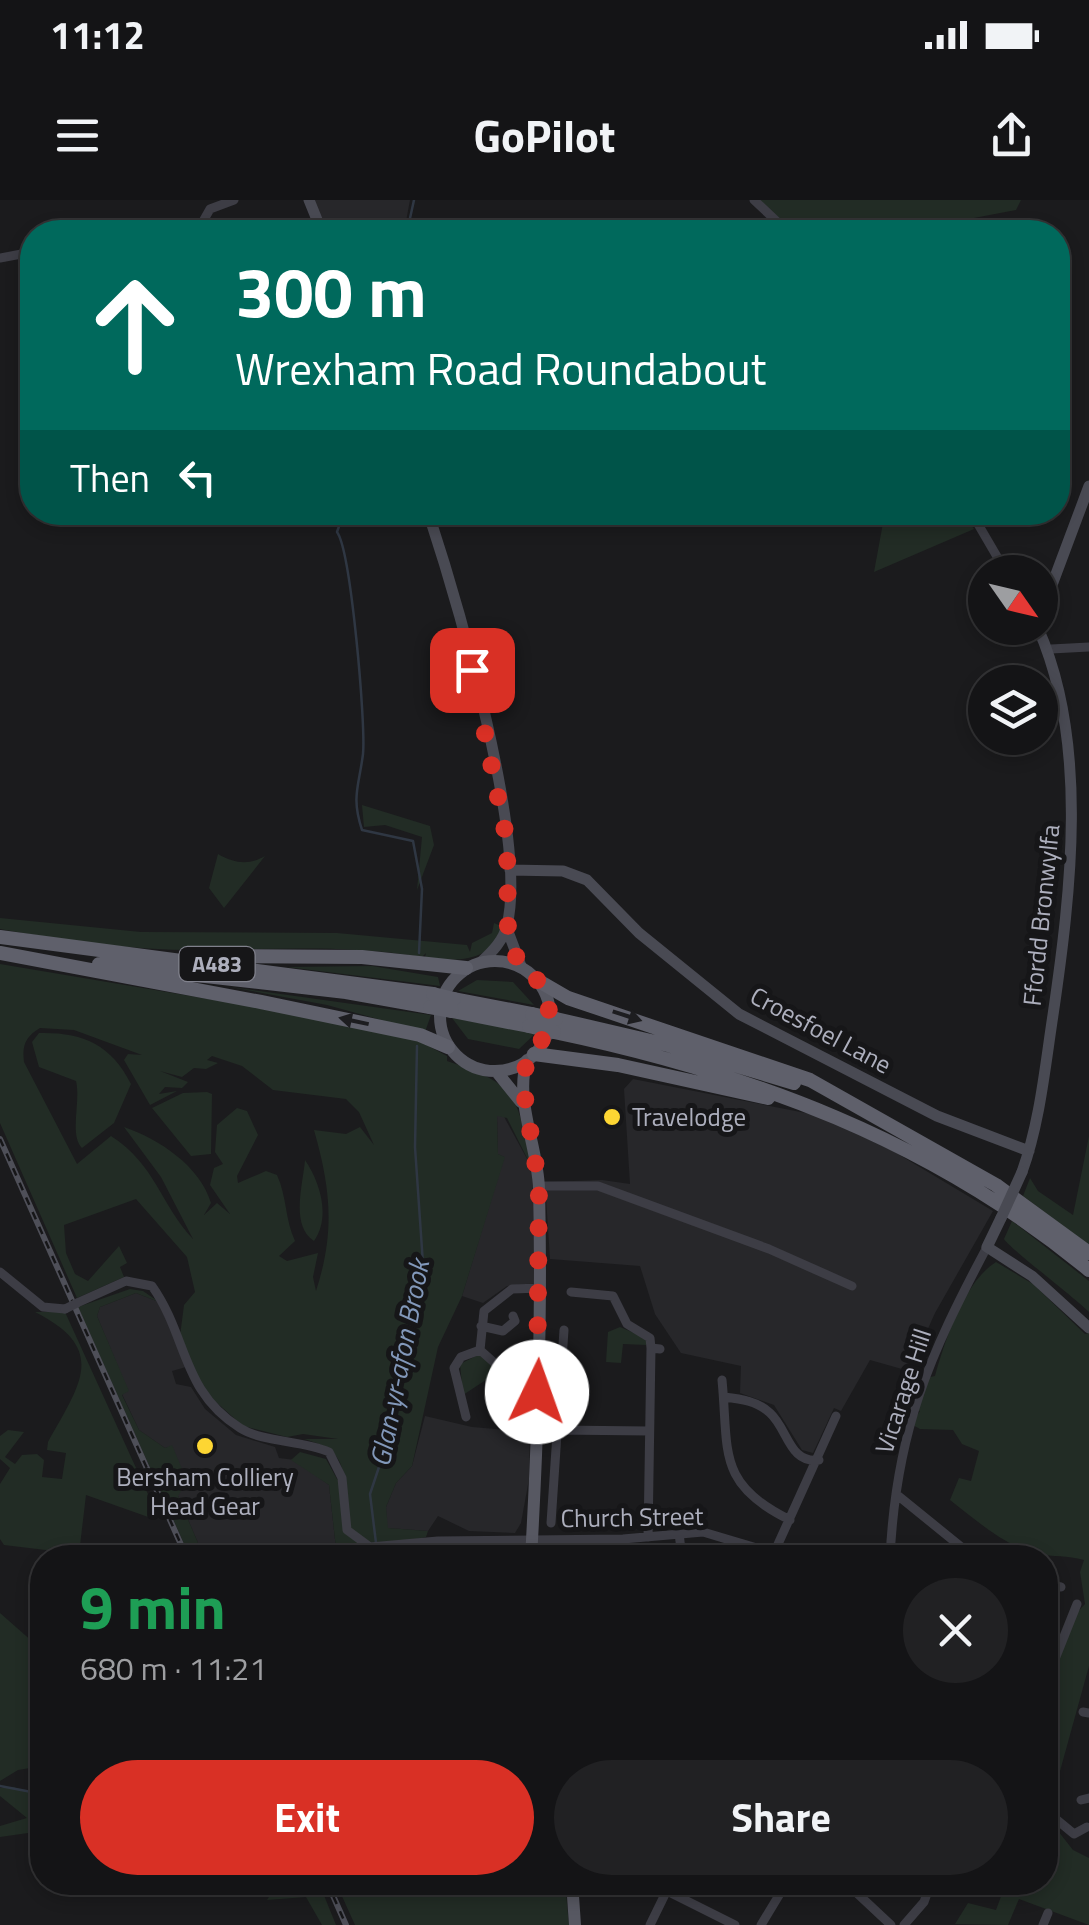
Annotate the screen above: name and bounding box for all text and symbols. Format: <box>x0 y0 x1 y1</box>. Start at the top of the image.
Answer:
text: 11:12 <box>50 6 145 64</box>
text: GoPilot <box>474 101 615 169</box>
icon: menu <box>50 108 105 163</box>
icon: share <box>984 108 1039 163</box>
text: 300 m <box>235 238 427 344</box>
icon: ahead <box>70 260 200 390</box>
text: Wrexham Road Roundabout <box>235 334 766 402</box>
text: Then <box>70 449 150 507</box>
icon: left <box>170 450 225 505</box>
north arrow <box>968 555 1058 645</box>
map controls <box>968 555 1058 755</box>
pin <box>430 628 515 713</box>
icon: arrive <box>445 643 500 698</box>
button: layers <box>968 665 1058 755</box>
street label: Ffordd Bronwylfa <box>1013 822 1069 1008</box>
road number: A483 <box>180 947 254 981</box>
street label: Croesfoel Lane <box>744 977 898 1083</box>
one-way arrow <box>613 1010 643 1025</box>
one-way arrow <box>338 1013 369 1029</box>
place label: Travelodge <box>632 1098 746 1136</box>
marker: Travelodge <box>601 1106 623 1128</box>
water label: Glan-yr-afon Brook <box>358 1252 441 1470</box>
street label: Vicarage Hill <box>865 1324 941 1458</box>
position arrow <box>485 1340 589 1444</box>
marker: Bersham Colliery Head Gear <box>194 1435 216 1457</box>
place label: Bersham Colliery Head Gear <box>116 1458 294 1525</box>
street label: Church Street <box>560 1497 704 1537</box>
text: 9 min <box>80 1561 226 1652</box>
button: close <box>903 1578 1008 1683</box>
text: 680 m · 11:21 <box>80 1644 267 1692</box>
button: Exit <box>80 1760 534 1875</box>
button: Share <box>554 1760 1008 1875</box>

